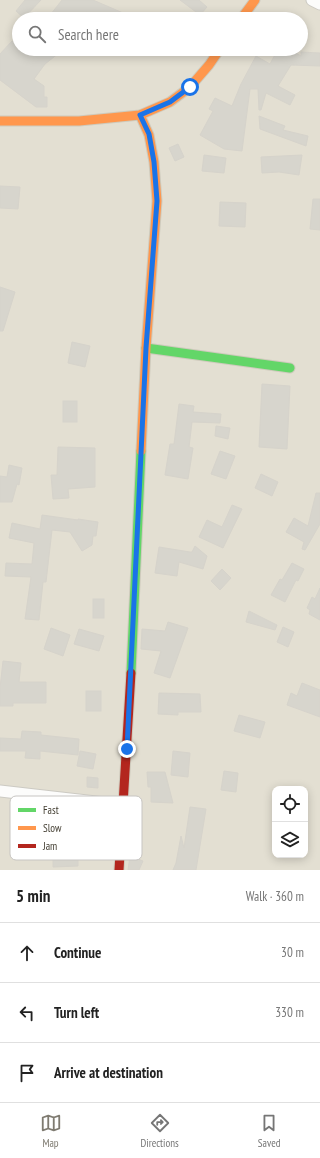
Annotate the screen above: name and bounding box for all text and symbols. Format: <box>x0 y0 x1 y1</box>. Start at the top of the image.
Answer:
search box <box>12 12 308 56</box>
icon: search <box>26 23 48 45</box>
text: Search here <box>58 25 119 44</box>
route start <box>181 78 199 96</box>
route end <box>118 740 136 758</box>
map controls <box>272 786 308 858</box>
button: locate <box>272 786 308 822</box>
legend <box>10 796 142 860</box>
text: Fast <box>43 803 59 817</box>
text: Slow <box>43 821 62 835</box>
button: layers <box>272 822 308 858</box>
text: Jam <box>42 839 57 853</box>
text: 5 min <box>16 885 50 907</box>
text: Walk · 360 m <box>246 888 304 905</box>
icon: ahead <box>16 942 38 964</box>
text: Continue <box>54 943 101 962</box>
text: 30 m <box>281 944 304 961</box>
icon: left <box>16 1002 38 1024</box>
text: Turn left <box>54 1003 99 1022</box>
text: 330 m <box>275 1004 304 1021</box>
icon: arrive <box>16 1062 38 1084</box>
text: Arrive at destination <box>54 1063 163 1082</box>
tab: Map <box>40 1112 62 1150</box>
tab: Directions <box>141 1112 179 1150</box>
tab: Saved <box>258 1112 280 1150</box>

